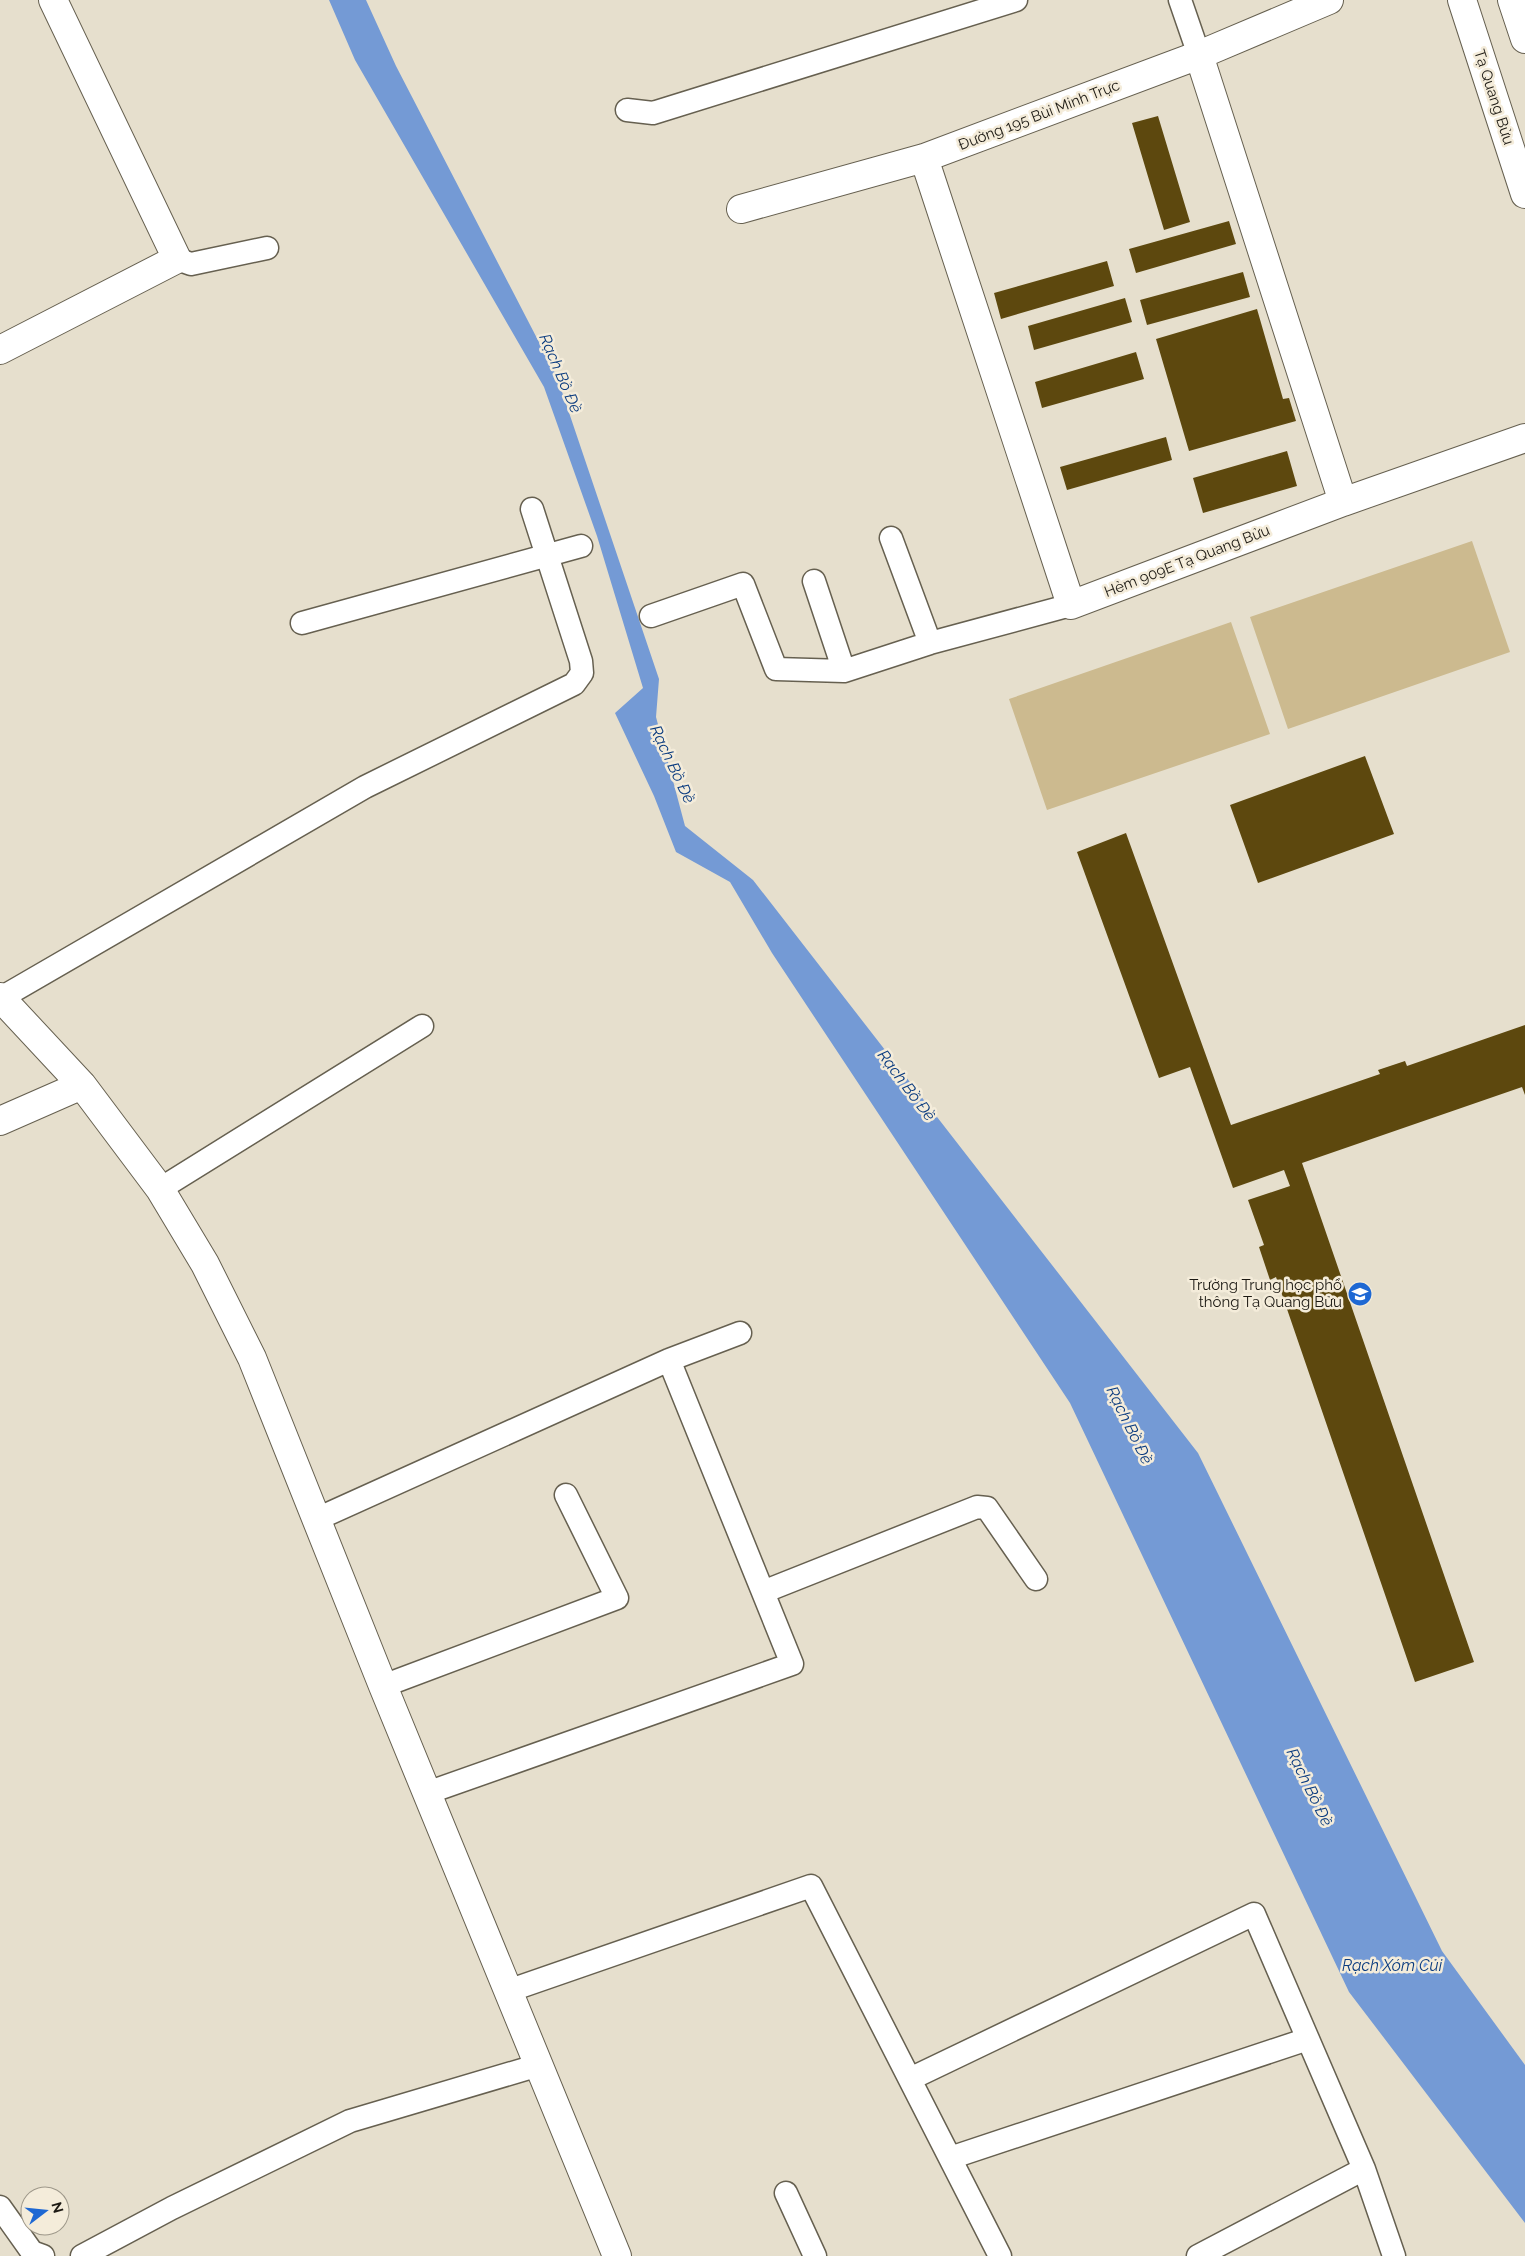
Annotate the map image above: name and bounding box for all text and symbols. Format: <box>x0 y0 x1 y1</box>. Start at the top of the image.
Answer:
street label: Tạ Quang Bửu <box>1470 47 1518 147</box>
street label: Đường 195 Bùi Minh Trực <box>956 76 1122 154</box>
water label: Rạch Bồ Đề <box>535 331 586 416</box>
street label: Hẻm 909E Tạ Quang Bửu <box>1102 521 1272 601</box>
water label: Rạch Bồ Đề <box>646 722 699 807</box>
water label: Rạch Bồ Đề <box>874 1046 940 1125</box>
place label: Trường Trung học phổ thông Tạ Quang Bửu <box>1189 1276 1342 1311</box>
school or university icon: Trường Trung học phổ thông Tạ Quang Bửu <box>1347 1281 1373 1307</box>
water label: Rạch Bồ Đề <box>1103 1383 1157 1468</box>
water label: Rạch Bồ Đề <box>1283 1745 1337 1830</box>
water label: Rạch Xóm Củi <box>1342 1956 1443 1975</box>
north arrow <box>20 2186 70 2236</box>
text: N <box>48 2200 67 2215</box>

